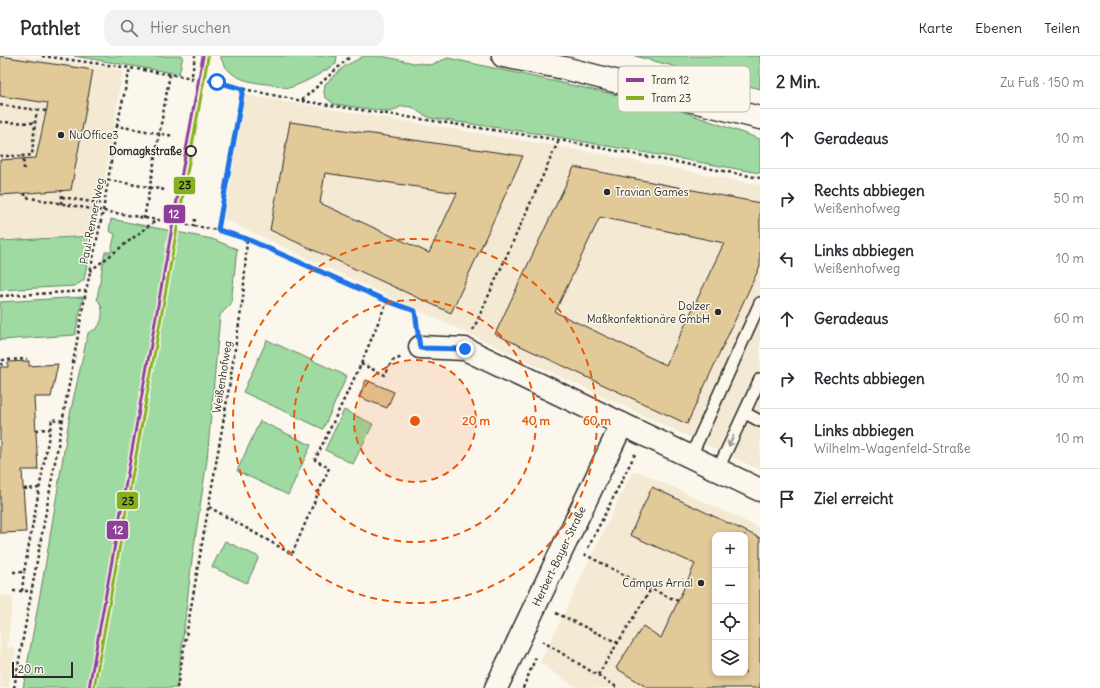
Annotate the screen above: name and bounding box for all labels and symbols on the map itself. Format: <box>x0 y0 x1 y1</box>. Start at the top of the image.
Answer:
legend <box>618 66 750 112</box>
route start <box>208 73 226 91</box>
text: Tram 12 <box>651 73 689 87</box>
text: Tram 23 <box>651 91 691 105</box>
place label: NuOffice3 <box>69 128 119 142</box>
marker: NuOffice3 <box>56 130 66 140</box>
place label: Domagkstraße <box>109 144 182 159</box>
marker: Domagkstraße <box>185 145 197 157</box>
line badge: 23 <box>173 176 196 195</box>
street label: Paul-Renner-Weg <box>77 177 107 265</box>
text: 23 <box>179 178 191 192</box>
place label: Travian Games <box>615 185 689 199</box>
marker: Travian Games <box>602 187 612 197</box>
line badge: 12 <box>163 204 186 224</box>
text: 12 <box>169 207 179 221</box>
place label: Dolzer Maßkonfektionäre GmbH <box>587 299 711 326</box>
marker: Dolzer Maßkonfektionäre GmbH <box>713 307 723 317</box>
street label: Weißenhofweg <box>209 340 235 414</box>
route end <box>456 340 474 358</box>
text: 20 m <box>462 413 490 428</box>
text: 40 m <box>522 413 551 428</box>
text: 60 m <box>583 413 612 428</box>
centre of rings <box>408 414 422 428</box>
one-way arrow <box>727 435 734 447</box>
line badge: 23 <box>116 491 139 510</box>
text: 23 <box>122 494 134 508</box>
street label: Herbert-Bayer-Straße <box>529 504 589 608</box>
line badge: 12 <box>106 520 129 540</box>
text: 12 <box>113 523 123 537</box>
place label: Campus Arrial <box>622 576 693 590</box>
marker: Campus Arrial <box>696 578 706 588</box>
scale bar <box>12 660 73 679</box>

